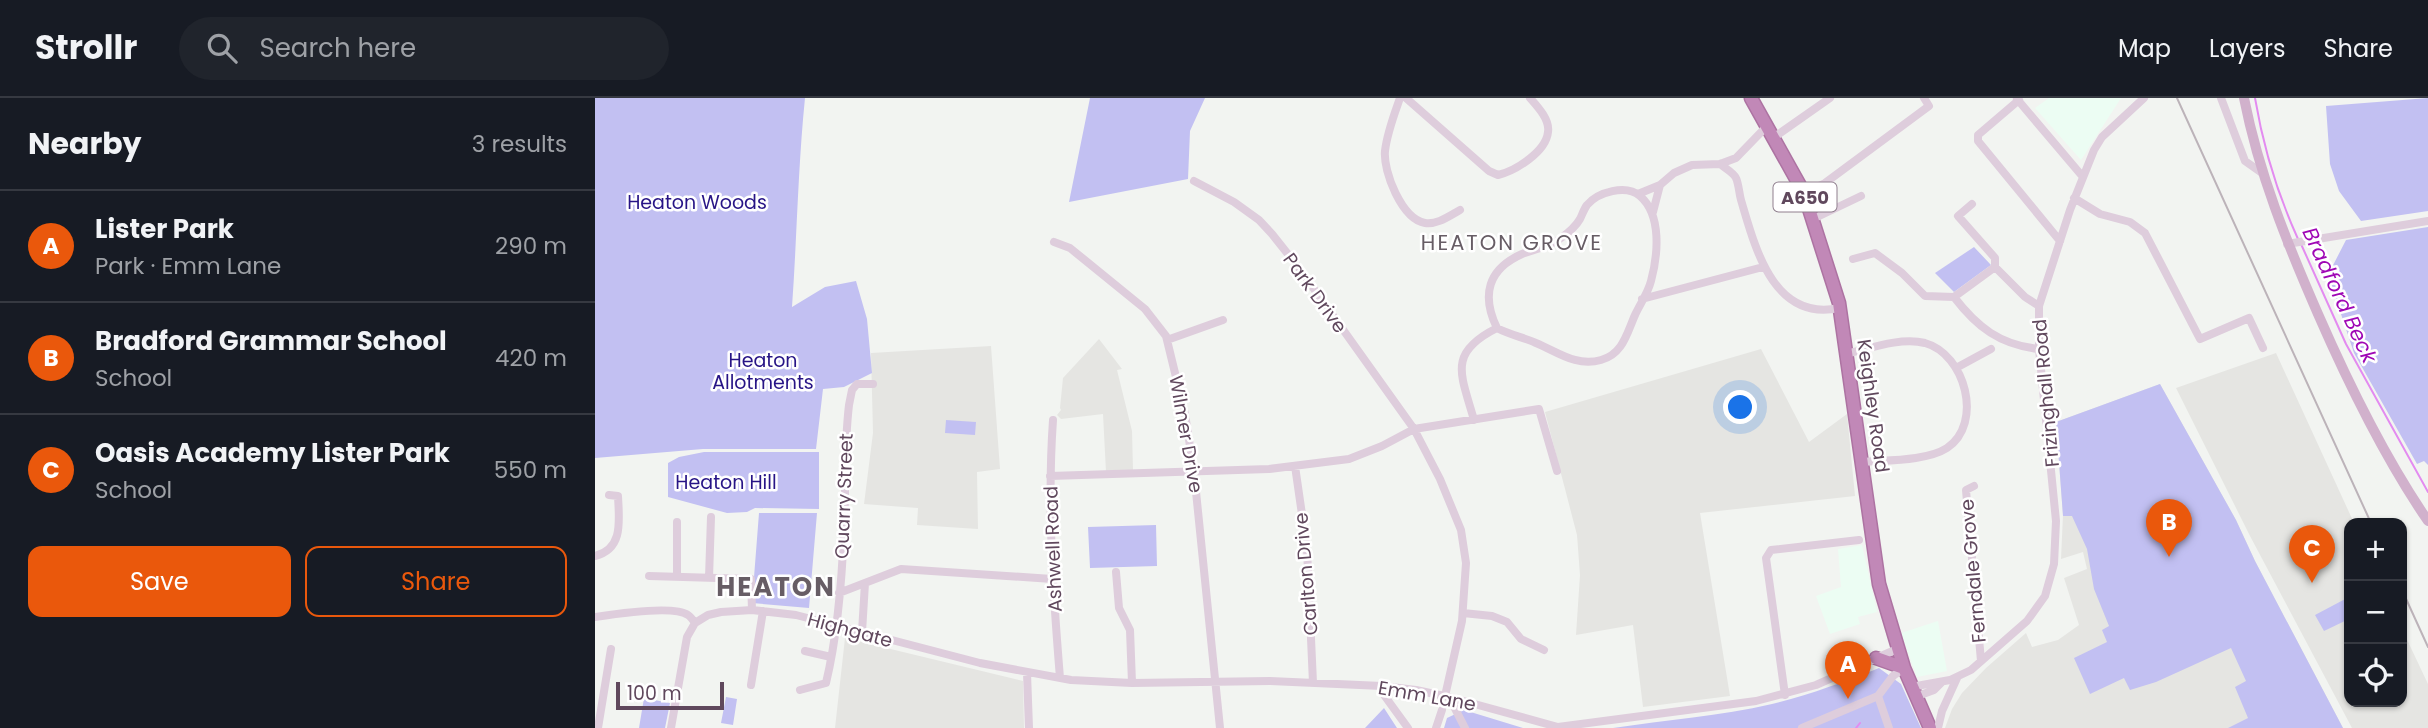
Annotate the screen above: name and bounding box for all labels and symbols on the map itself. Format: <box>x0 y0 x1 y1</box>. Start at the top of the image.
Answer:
road number: A650 <box>1773 182 1837 212</box>
park label: Heaton Woods <box>627 189 767 216</box>
water label: Bradford Beck <box>2296 222 2385 369</box>
district label: HEATON GROVE <box>1421 228 1603 257</box>
street label: Park Drive <box>1277 247 1353 339</box>
street label: Frizinghall Road <box>2026 318 2066 468</box>
street label: Keighley Road <box>1850 338 1896 474</box>
park label: Heaton Allotments <box>712 347 814 396</box>
street label: Wilmer Drive <box>1162 373 1210 495</box>
your location <box>1723 390 1757 424</box>
street label: Quarry Street <box>828 433 860 559</box>
park label: Heaton Hill <box>675 469 777 496</box>
street label: Ashwell Road <box>1037 486 1069 612</box>
street label: Ferndale Grove <box>1953 498 1993 644</box>
pin: B <box>2146 499 2192 557</box>
street label: Carlton Drive <box>1287 511 1325 637</box>
pin: C <box>2289 525 2335 583</box>
district label: HEATON <box>716 569 836 605</box>
street label: Highgate <box>804 606 896 654</box>
pin: A <box>1825 641 1871 699</box>
street label: Emm Lane <box>1376 674 1478 718</box>
scale bar <box>616 679 725 711</box>

